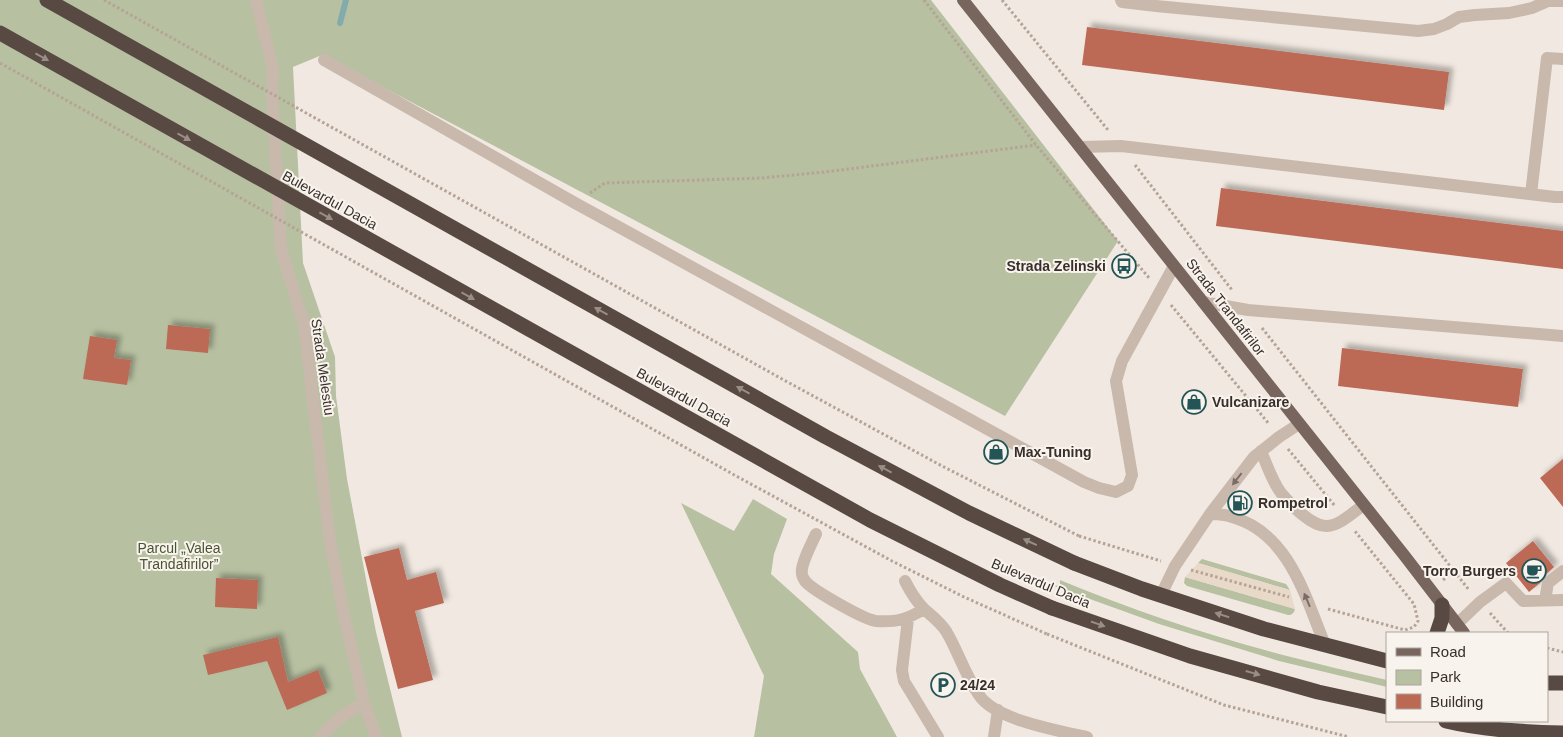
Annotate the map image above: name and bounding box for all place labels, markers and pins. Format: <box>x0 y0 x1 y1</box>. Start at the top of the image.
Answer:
bus stop icon: Strada Zelinski <box>1111 253 1137 279</box>
place label: Strada Zelinski <box>1006 258 1106 274</box>
shop icon: Vulcanizare <box>1181 389 1207 415</box>
place label: Vulcanizare <box>1212 394 1290 410</box>
shop icon: Max-Tuning <box>983 439 1009 465</box>
place label: Max-Tuning <box>1014 444 1092 460</box>
fuel station icon: Rompetrol <box>1227 490 1253 516</box>
place label: Rompetrol <box>1258 495 1328 511</box>
cafe icon: Torro Burgers <box>1521 558 1547 584</box>
place label: Torro Burgers <box>1423 563 1516 579</box>
parking icon: 24/24 <box>930 672 956 698</box>
place label: 24/24 <box>960 677 995 693</box>

